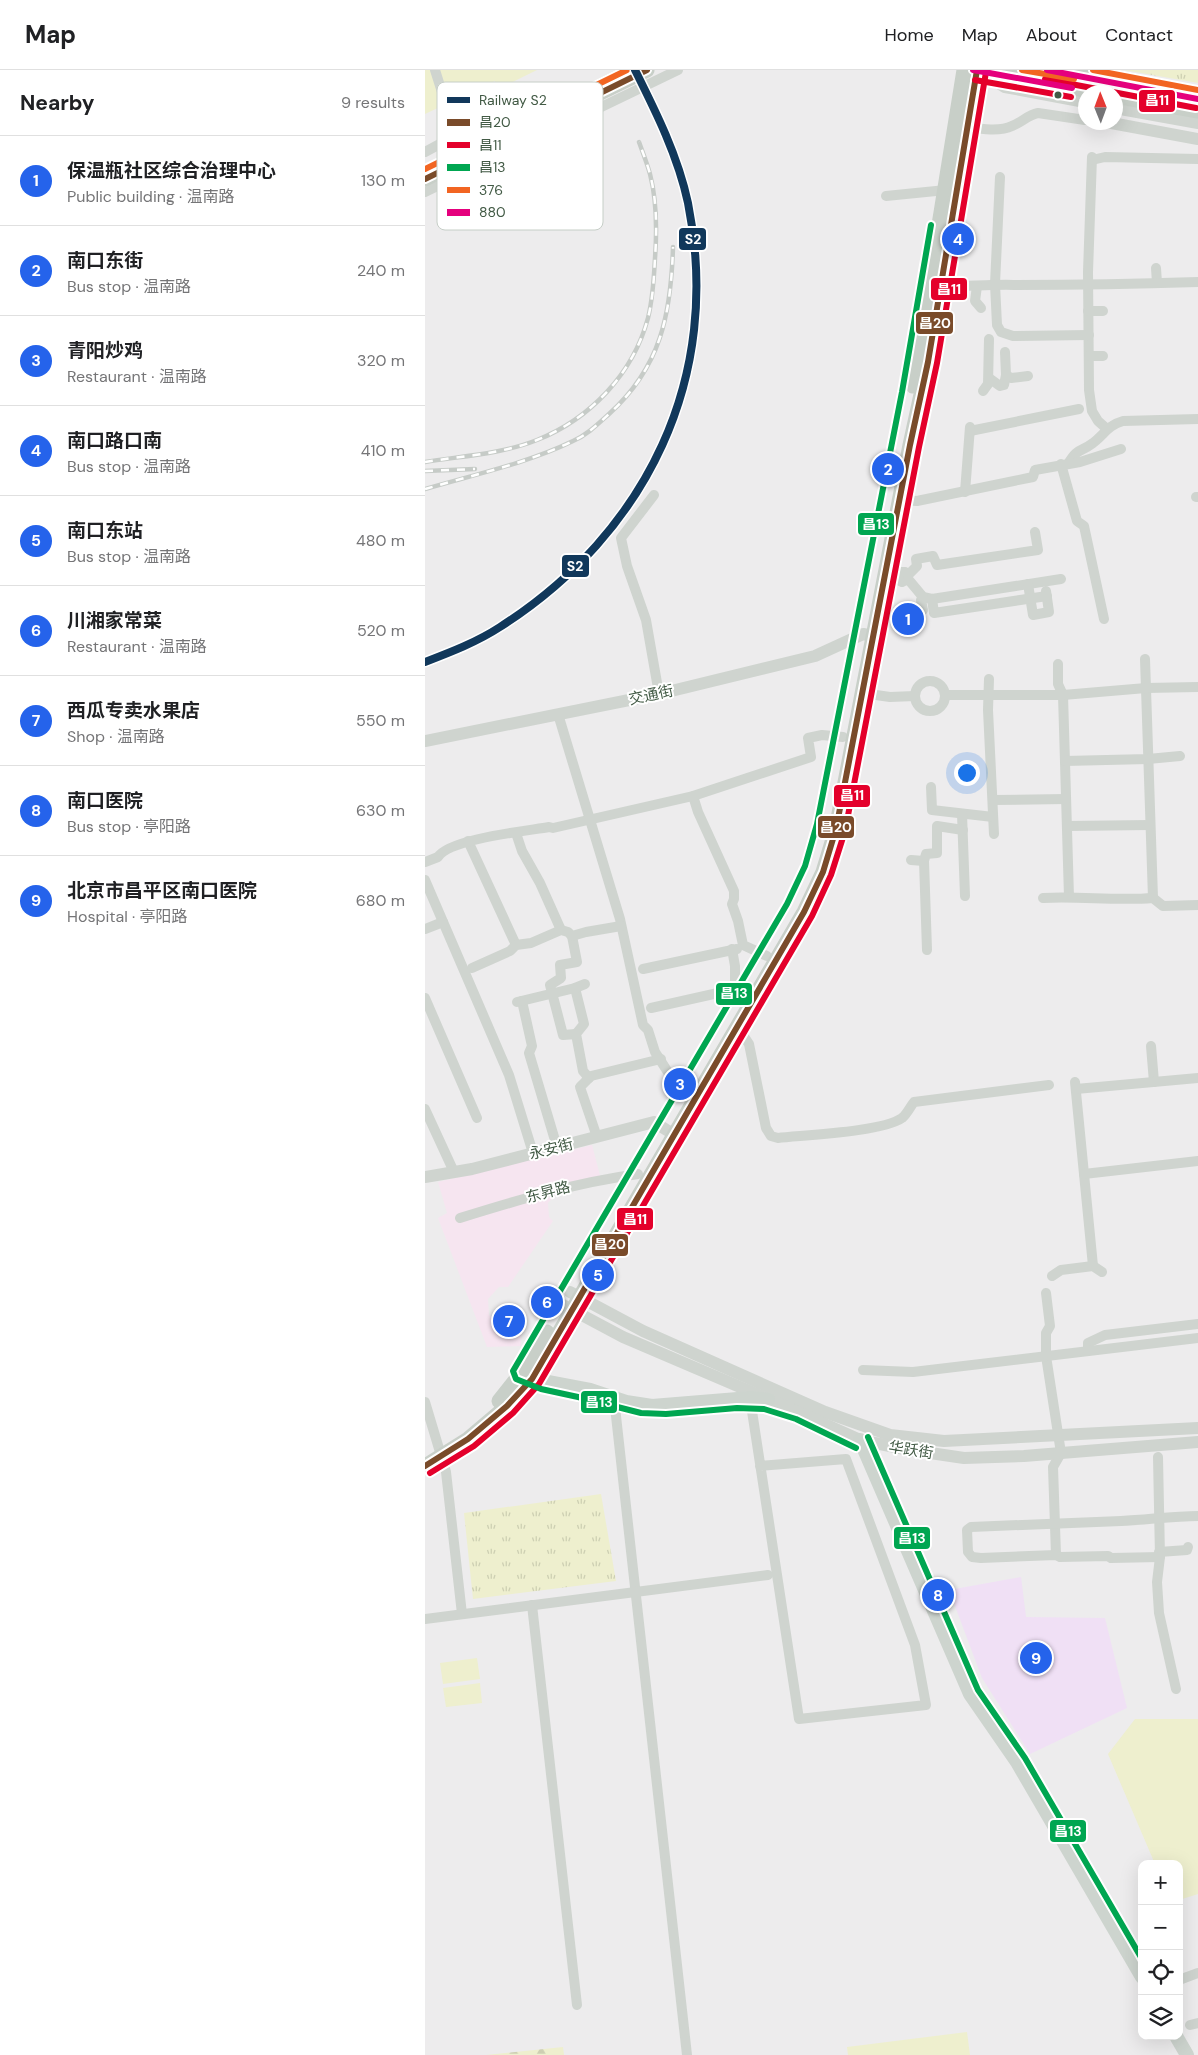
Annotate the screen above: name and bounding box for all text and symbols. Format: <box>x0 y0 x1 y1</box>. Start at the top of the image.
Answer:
text: Map <box>25 19 76 50</box>
text: Home <box>884 23 934 47</box>
text: Map <box>962 23 998 47</box>
text: About <box>1026 23 1077 47</box>
text: Contact <box>1105 23 1173 47</box>
legend <box>437 82 603 230</box>
north arrow <box>1078 85 1123 130</box>
text: Nearby <box>20 89 94 117</box>
line badge: 昌11 <box>1138 89 1176 113</box>
unlabelled marker <box>1053 90 1063 100</box>
text: Railway S2 <box>479 91 547 109</box>
text: 昌11 <box>1145 91 1169 109</box>
text: 9 results <box>341 92 405 113</box>
text: 昌20 <box>479 113 511 131</box>
text: 昌11 <box>479 136 502 154</box>
text: 保温瓶社区综合治理中心 <box>67 158 276 183</box>
text: 昌13 <box>479 158 506 176</box>
text: 1 <box>33 170 39 191</box>
text: 130 m <box>361 170 405 191</box>
text: 376 <box>479 181 503 199</box>
text: Public building · 温南路 <box>67 186 235 207</box>
text: 880 <box>479 203 506 221</box>
pin: 4 <box>942 220 974 258</box>
line badge: S2 <box>678 227 707 251</box>
text: S2 <box>685 230 701 248</box>
text: 南口东街 <box>67 248 143 273</box>
text: 2 <box>31 260 41 281</box>
text: 240 m <box>357 260 405 281</box>
text: Bus stop · 温南路 <box>67 276 191 297</box>
line badge: 昌11 <box>930 277 968 301</box>
text: 昌11 <box>937 280 961 298</box>
line badge: 昌20 <box>915 311 954 335</box>
text: 昌20 <box>919 314 951 332</box>
text: 青阳炒鸡 <box>67 338 143 363</box>
text: 3 <box>31 350 41 371</box>
text: 320 m <box>357 350 405 371</box>
text: Restaurant · 温南路 <box>67 366 207 387</box>
text: 南口路口南 <box>67 428 162 453</box>
text: 4 <box>31 440 41 461</box>
text: 410 m <box>361 440 405 461</box>
pin: 2 <box>872 450 904 488</box>
text: Bus stop · 温南路 <box>67 456 191 477</box>
line badge: 昌13 <box>857 512 895 536</box>
text: 昌13 <box>862 515 890 533</box>
text: 南口东站 <box>67 518 143 543</box>
text: 5 <box>31 530 41 551</box>
text: 480 m <box>356 530 405 551</box>
text: Bus stop · 温南路 <box>67 546 191 567</box>
line badge: S2 <box>561 554 590 578</box>
text: S2 <box>567 557 583 575</box>
pin: 1 <box>892 600 924 638</box>
text: 川湘家常菜 <box>67 608 162 633</box>
text: 6 <box>31 620 41 641</box>
text: 520 m <box>357 620 405 641</box>
text: Restaurant · 温南路 <box>67 636 207 657</box>
street label: 交通街 <box>627 681 675 709</box>
text: 西瓜专卖水果店 <box>67 698 200 723</box>
text: 7 <box>32 710 40 731</box>
text: 550 m <box>356 710 405 731</box>
text: Shop · 温南路 <box>67 726 165 747</box>
your location <box>954 760 980 786</box>
line badge: 昌11 <box>833 784 871 808</box>
text: 昌11 <box>840 786 864 804</box>
text: 南口医院 <box>67 788 143 813</box>
text: 8 <box>31 800 41 821</box>
text: 630 m <box>356 800 405 821</box>
line badge: 昌20 <box>817 815 855 839</box>
text: Bus stop · 亭阳路 <box>67 816 191 837</box>
text: 昌20 <box>820 818 852 836</box>
text: 北京市昌平区南口医院 <box>67 878 257 903</box>
text: 9 <box>31 890 41 911</box>
text: 680 m <box>356 890 405 911</box>
text: Hospital · 亭阳路 <box>67 906 188 927</box>
line badge: 昌13 <box>715 982 753 1006</box>
text: 昌13 <box>720 984 748 1002</box>
pin: 3 <box>664 1065 696 1103</box>
street label: 永安街 <box>527 1134 575 1164</box>
street label: 东昇路 <box>524 1177 572 1207</box>
line badge: 昌11 <box>616 1207 654 1231</box>
text: 昌11 <box>623 1210 647 1228</box>
line badge: 昌20 <box>591 1233 629 1257</box>
text: 昌20 <box>594 1235 626 1253</box>
pin: 5 <box>582 1256 614 1294</box>
pin: 6 <box>531 1283 563 1321</box>
pin: 7 <box>493 1302 525 1340</box>
line badge: 昌13 <box>580 1390 618 1414</box>
text: 昌13 <box>585 1393 613 1411</box>
street label: 华跃街 <box>887 1437 935 1463</box>
line badge: 昌13 <box>893 1526 931 1550</box>
text: 昌13 <box>898 1529 926 1547</box>
pin: 8 <box>922 1576 954 1614</box>
pin: 9 <box>1020 1639 1052 1677</box>
line badge: 昌13 <box>1049 1819 1087 1843</box>
text: 昌13 <box>1054 1822 1082 1840</box>
map controls <box>1138 1860 1183 2040</box>
button: + <box>1138 1860 1183 1905</box>
button: − <box>1138 1905 1183 1950</box>
button: locate <box>1138 1950 1183 1995</box>
button: layers <box>1138 1995 1183 2040</box>

